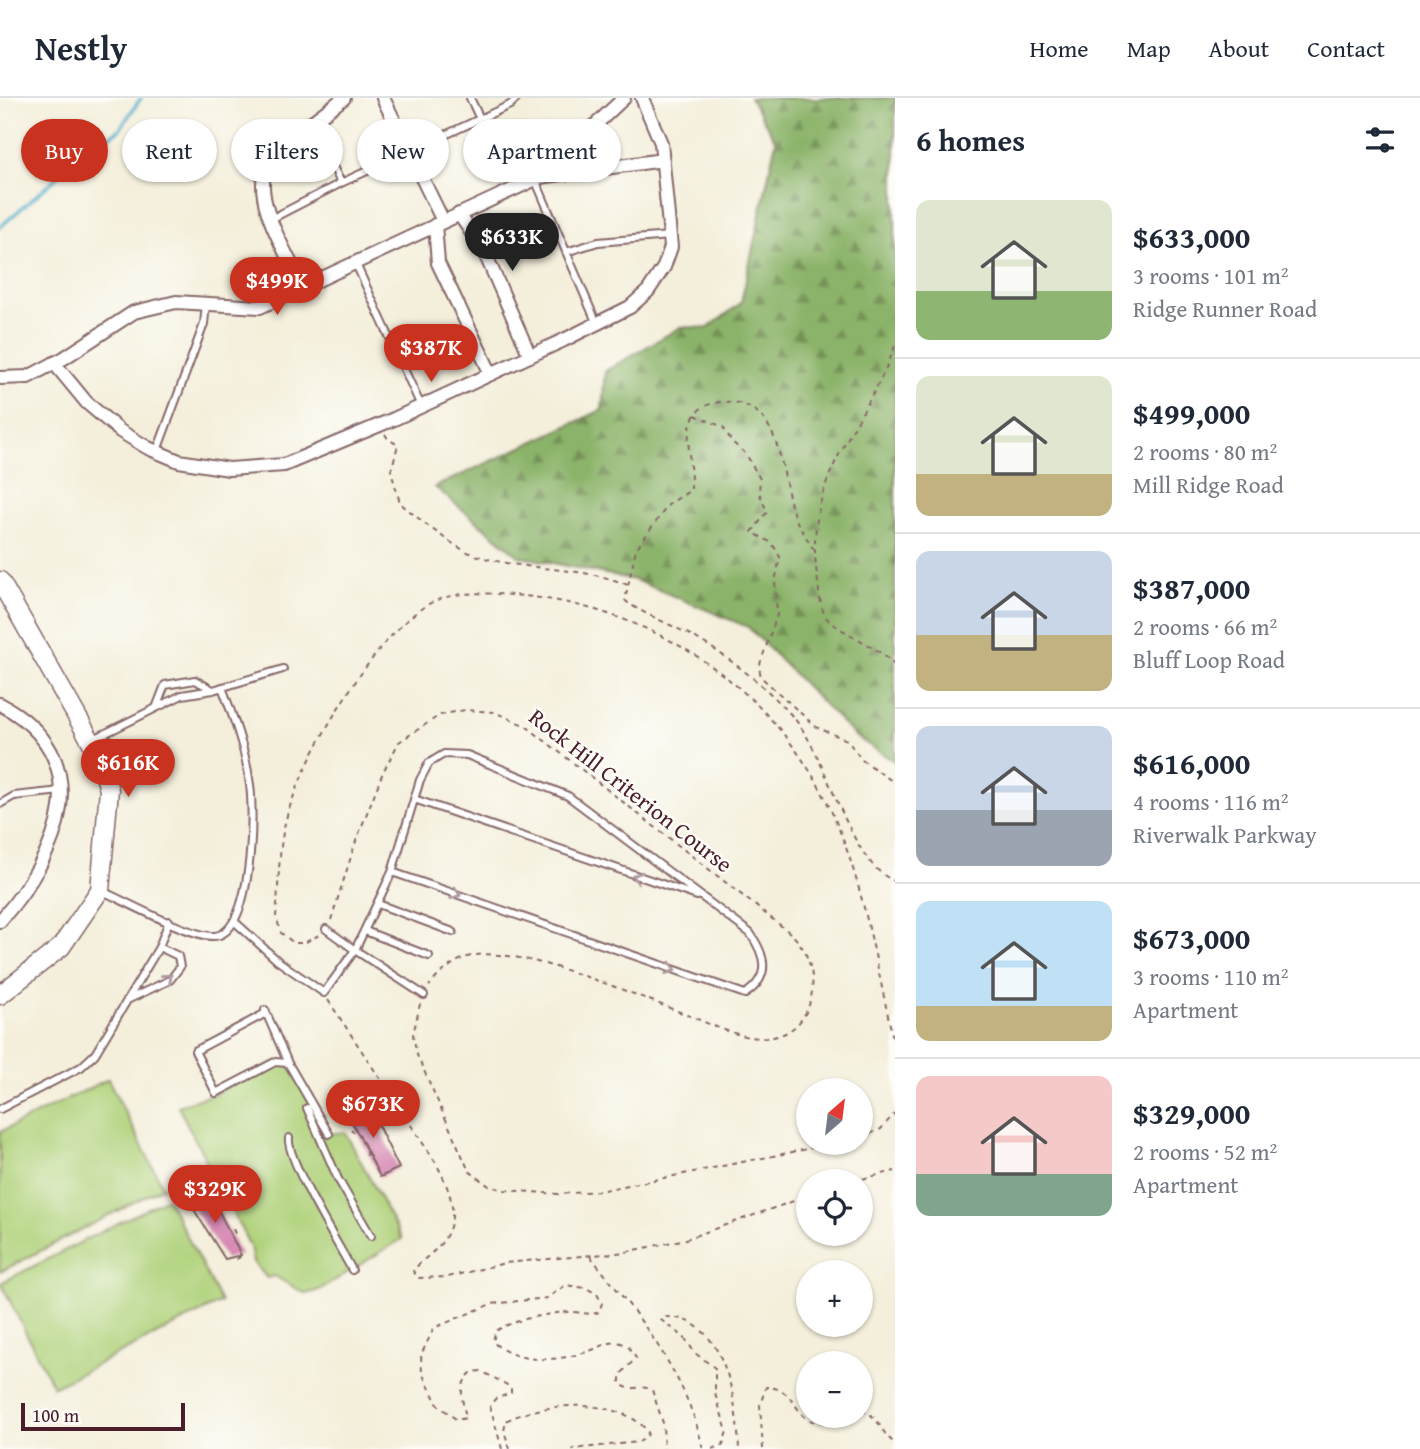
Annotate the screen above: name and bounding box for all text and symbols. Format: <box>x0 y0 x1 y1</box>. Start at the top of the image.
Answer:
text: Nestly <box>35 24 127 72</box>
text: Home <box>1030 31 1089 66</box>
text: Map <box>1127 31 1171 66</box>
text: About <box>1209 31 1269 66</box>
text: Contact <box>1307 31 1385 66</box>
text: 6 homes <box>916 118 1025 162</box>
chip: Buy <box>21 119 108 182</box>
chip: Rent <box>122 119 217 182</box>
chip: Filters <box>231 119 343 182</box>
chip: New <box>357 119 449 182</box>
chip: Apartment <box>463 119 621 182</box>
icon: filters <box>1361 121 1399 159</box>
pin: $633K <box>463 214 561 273</box>
text: $633,000 <box>1133 215 1250 259</box>
text: $633K <box>481 219 543 252</box>
icon: home <box>972 228 1056 312</box>
pin: $499K <box>228 258 326 317</box>
text: 3 rooms · 101 m² <box>1133 259 1288 292</box>
text: $499K <box>246 263 308 296</box>
text: Ridge Runner Road <box>1133 292 1317 325</box>
pin: $387K <box>382 324 480 384</box>
text: $387K <box>400 330 462 363</box>
text: $499,000 <box>1133 391 1250 435</box>
icon: home <box>972 404 1056 488</box>
text: 2 rooms · 80 m² <box>1133 435 1277 468</box>
text: Mill Ridge Road <box>1133 468 1284 501</box>
text: $387,000 <box>1133 566 1250 610</box>
icon: home <box>972 579 1056 663</box>
text: 2 rooms · 66 m² <box>1133 610 1277 643</box>
text: Bluff Loop Road <box>1133 643 1285 676</box>
street label: Rock Hill Criterion Course <box>522 700 740 880</box>
pin: $616K <box>79 740 177 799</box>
text: $616,000 <box>1133 741 1250 785</box>
text: $616K <box>97 745 159 778</box>
icon: home <box>972 754 1056 838</box>
text: 4 rooms · 116 m² <box>1133 785 1288 818</box>
text: Riverwalk Parkway <box>1133 818 1317 851</box>
one-way arrow <box>632 871 644 885</box>
one-way arrow <box>450 886 462 900</box>
text: $673,000 <box>1133 916 1250 960</box>
icon: home <box>972 929 1056 1013</box>
text: 3 rooms · 110 m² <box>1133 960 1288 993</box>
one-way arrow <box>665 961 677 975</box>
one-way arrow <box>160 974 173 986</box>
text: Apartment <box>1133 993 1238 1026</box>
north arrow <box>796 1078 873 1155</box>
map controls <box>796 1078 873 1428</box>
pin: $673K <box>324 1080 422 1140</box>
text: $673K <box>342 1086 404 1119</box>
text: $329,000 <box>1133 1091 1250 1135</box>
icon: home <box>972 1104 1056 1188</box>
text: 2 rooms · 52 m² <box>1133 1135 1277 1168</box>
pin: $329K <box>166 1166 264 1225</box>
text: Apartment <box>1133 1168 1238 1201</box>
button: locate <box>796 1169 873 1246</box>
text: $329K <box>184 1171 246 1204</box>
button: + <box>796 1260 873 1337</box>
button: − <box>796 1351 873 1428</box>
scale bar <box>21 1400 186 1432</box>
text: 100 m <box>32 1401 79 1429</box>

